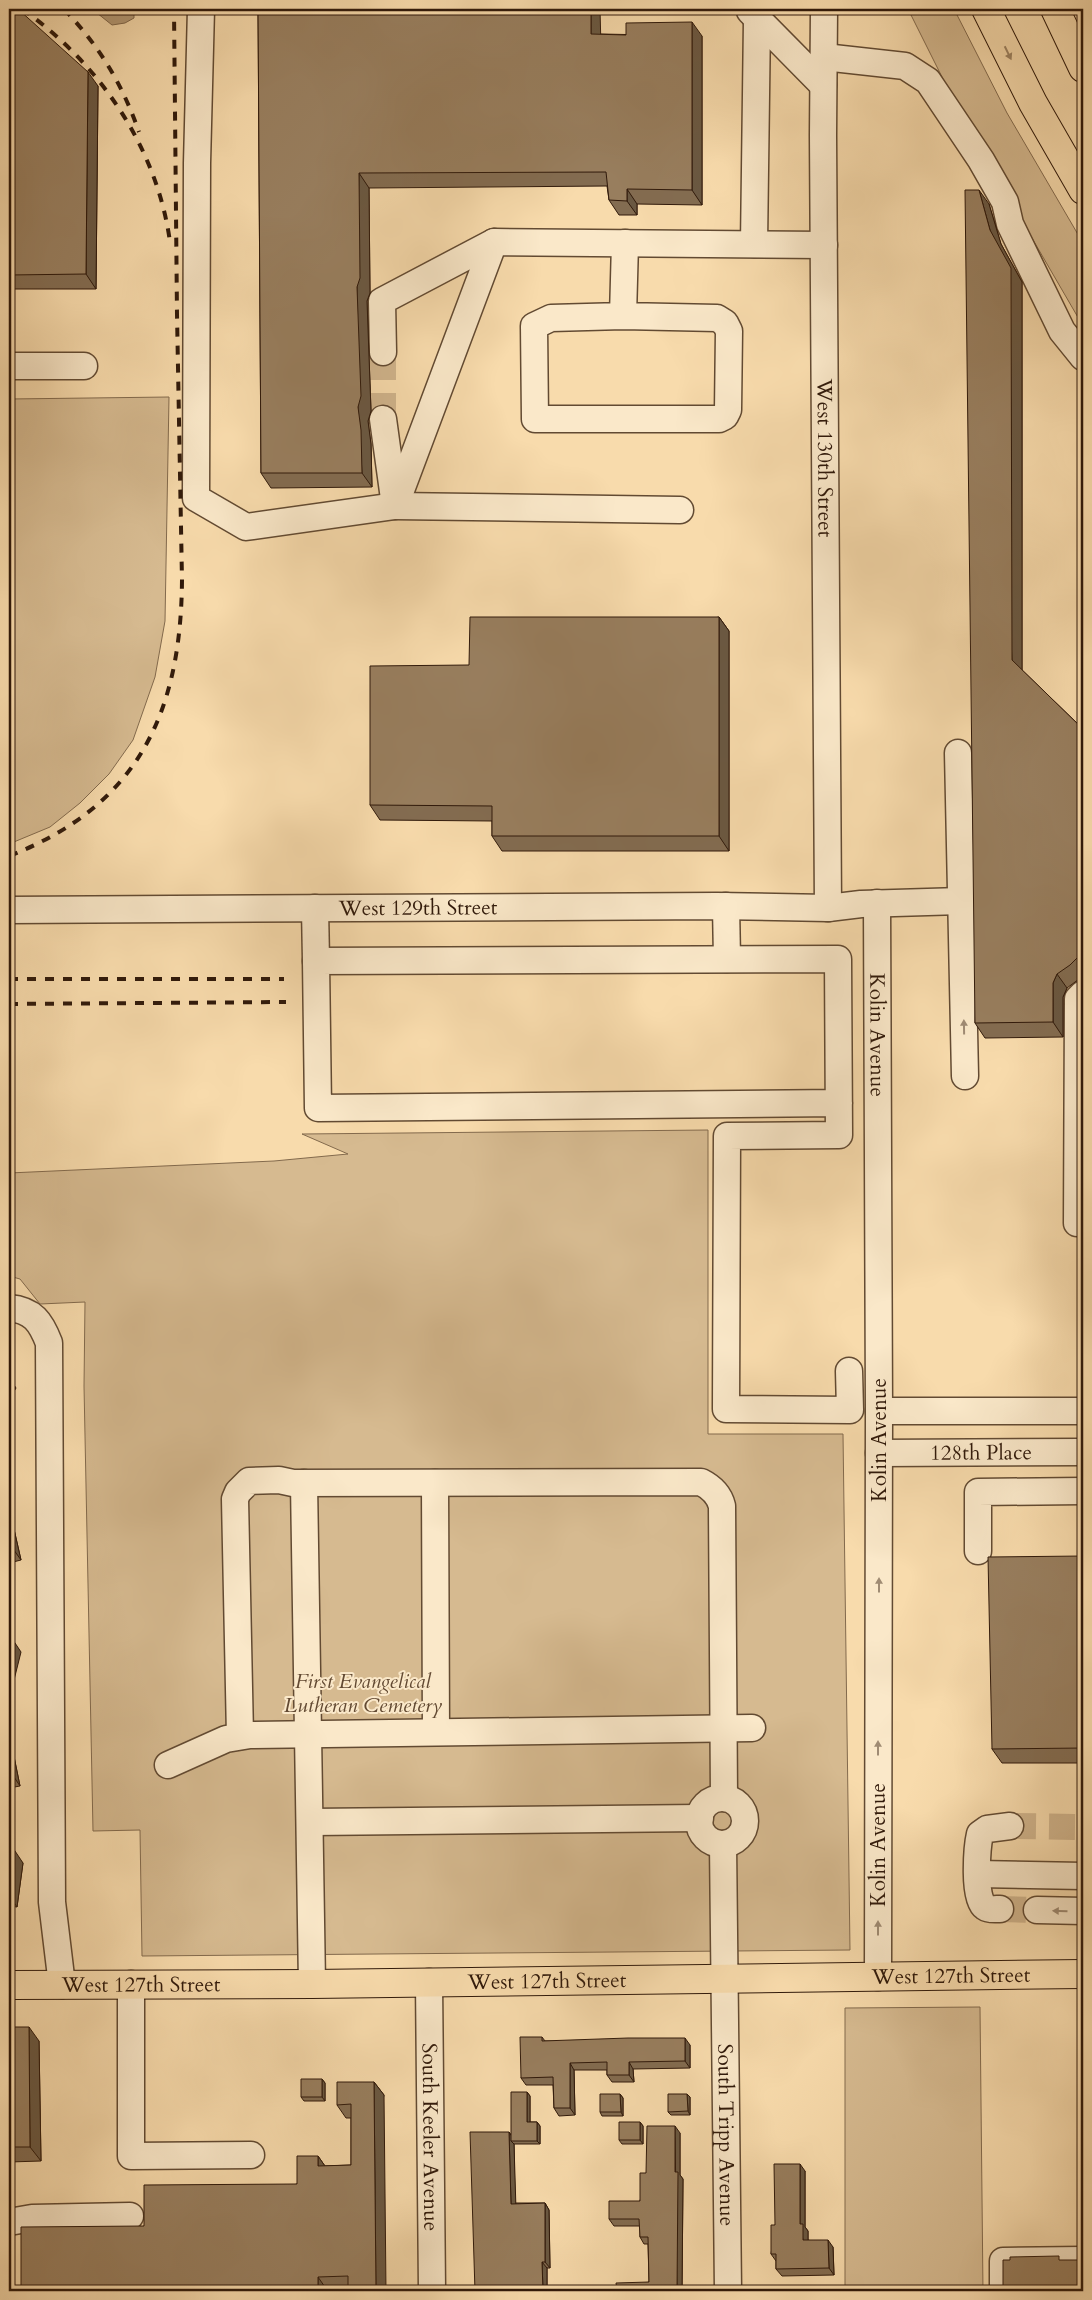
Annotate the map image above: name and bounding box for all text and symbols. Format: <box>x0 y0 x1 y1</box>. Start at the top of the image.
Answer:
one-way arrow <box>1004 45 1012 60</box>
street label: West 130th Street <box>810 378 840 538</box>
street label: West 129th Street <box>338 893 498 923</box>
street label: Kolin Avenue <box>862 973 892 1097</box>
one-way arrow <box>960 1019 968 1035</box>
street label: Kolin Avenue <box>865 1378 894 1502</box>
street label: 128th Place <box>930 1438 1032 1468</box>
one-way arrow <box>875 1577 883 1593</box>
park label: First Evangelical Lutheran Cemetery <box>284 1667 442 1720</box>
one-way arrow <box>874 1740 882 1756</box>
street label: Kolin Avenue <box>864 1783 893 1907</box>
one-way arrow <box>1052 1906 1068 1914</box>
one-way arrow <box>874 1920 882 1936</box>
street label: West 127th Street <box>870 1961 1031 1992</box>
street label: West 127th Street <box>466 1966 627 1997</box>
street label: West 127th Street <box>61 1970 221 2000</box>
street label: South Keeler Avenue <box>415 2043 445 2231</box>
street label: South Tripp Avenue <box>710 2044 741 2226</box>

